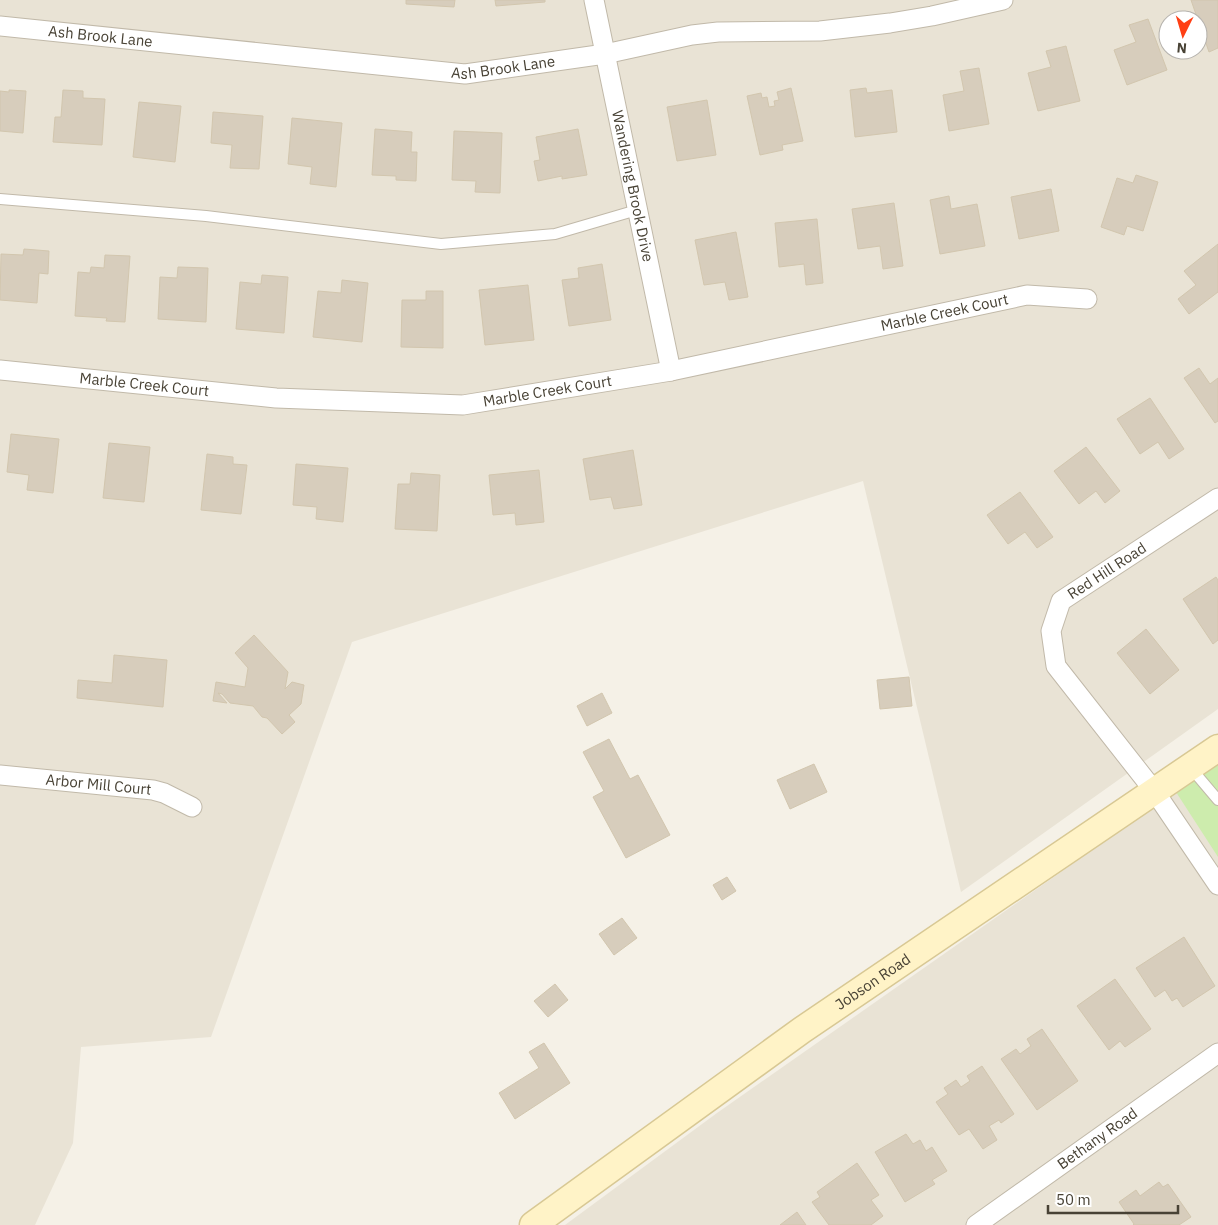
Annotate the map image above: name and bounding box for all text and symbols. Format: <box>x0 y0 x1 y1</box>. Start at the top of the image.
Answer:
north arrow <box>1158 10 1208 60</box>
street label: Ash Brook Lane <box>47 21 154 51</box>
text: N <box>1176 39 1188 57</box>
street label: Ash Brook Lane <box>450 51 556 83</box>
street label: Wandering Brook Drive <box>608 108 658 263</box>
street label: Marble Creek Court <box>879 289 1010 335</box>
street label: Marble Creek Court <box>79 368 210 400</box>
street label: Marble Creek Court <box>482 371 613 411</box>
street label: Red Hill Road <box>1064 538 1150 603</box>
street label: Arbor Mill Court <box>45 770 152 799</box>
street label: Jobson Road <box>831 949 914 1014</box>
street label: Bethany Road <box>1053 1103 1141 1173</box>
scale bar <box>1048 1182 1178 1214</box>
text: 50 m <box>1056 1190 1091 1209</box>

